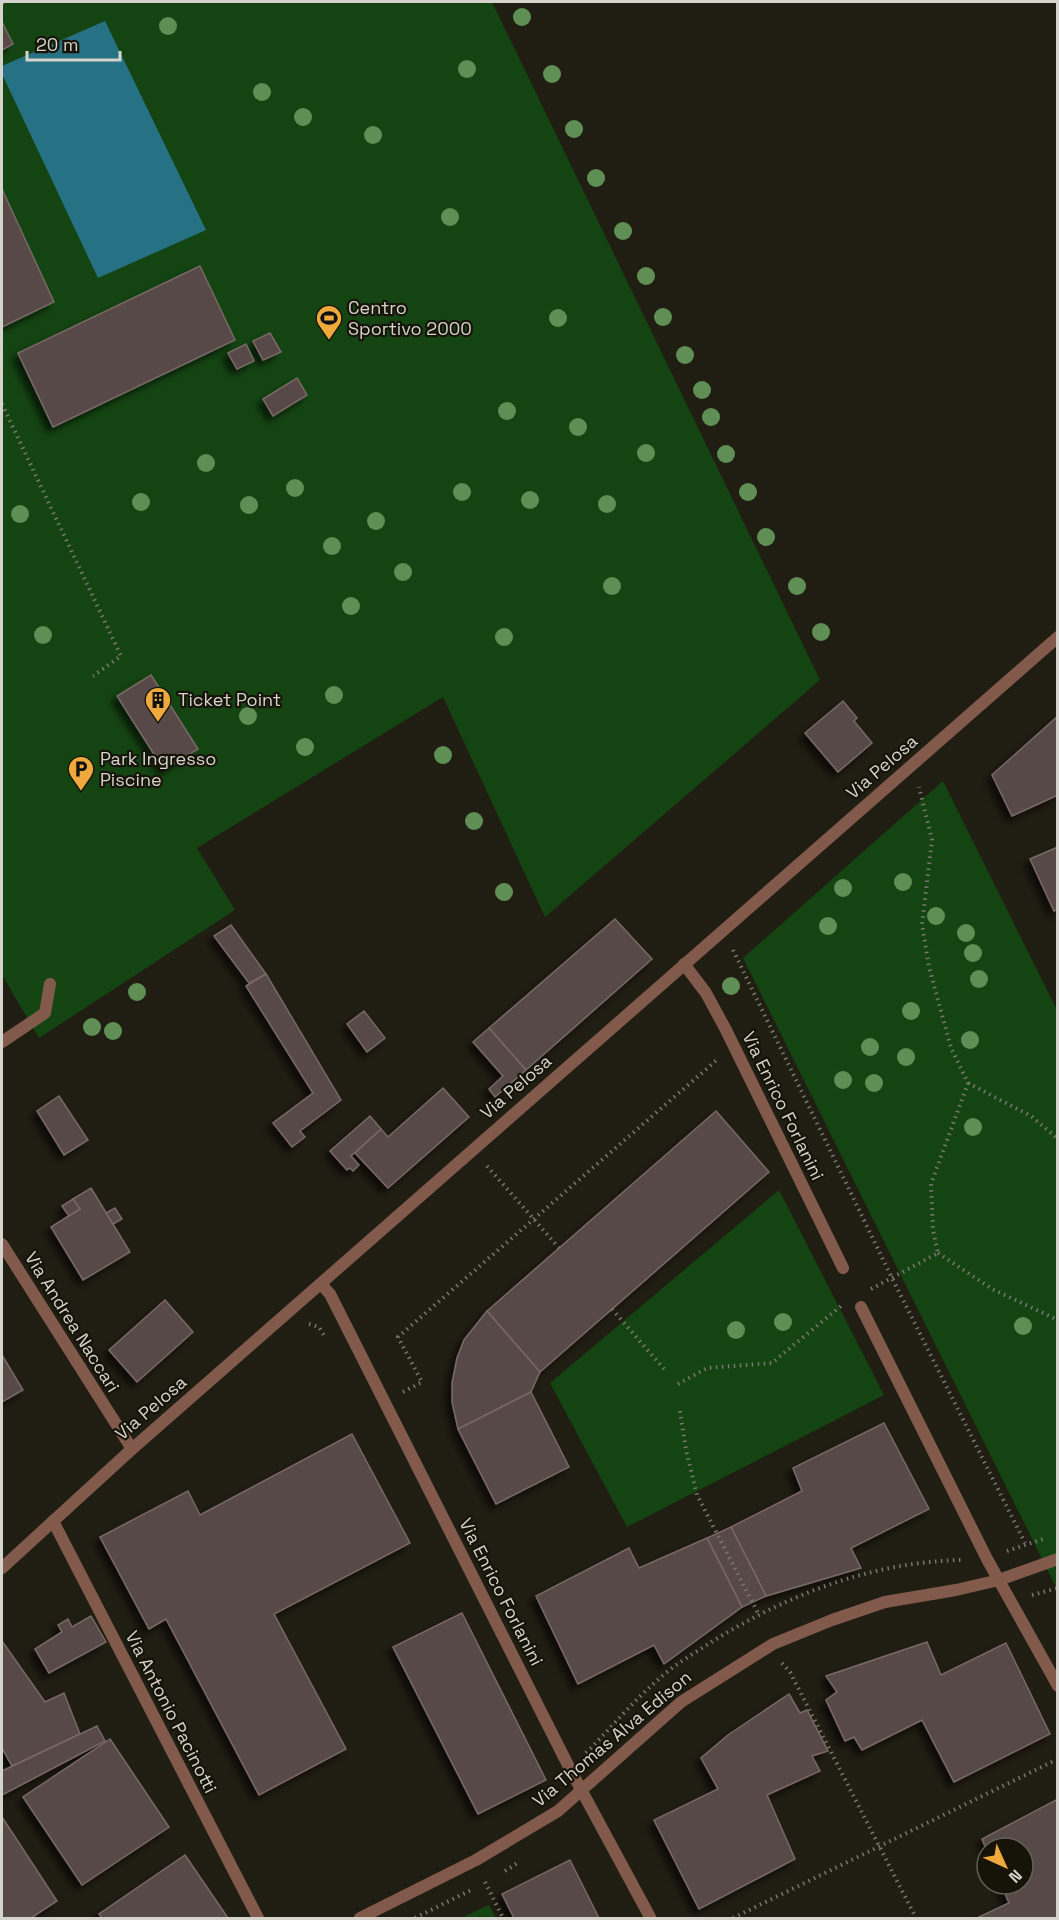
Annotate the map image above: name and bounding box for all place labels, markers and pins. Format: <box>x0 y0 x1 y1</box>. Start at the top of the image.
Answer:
place label: Centro Sportivo 2000 <box>348 296 472 340</box>
sports icon: Centro Sportivo 2000 <box>314 303 344 341</box>
building icon: Ticket Point <box>143 685 173 723</box>
place label: Ticket Point <box>178 688 281 711</box>
place label: Park Ingresso Piscine <box>100 747 216 791</box>
parking icon: Park Ingresso Piscine <box>66 754 96 792</box>

